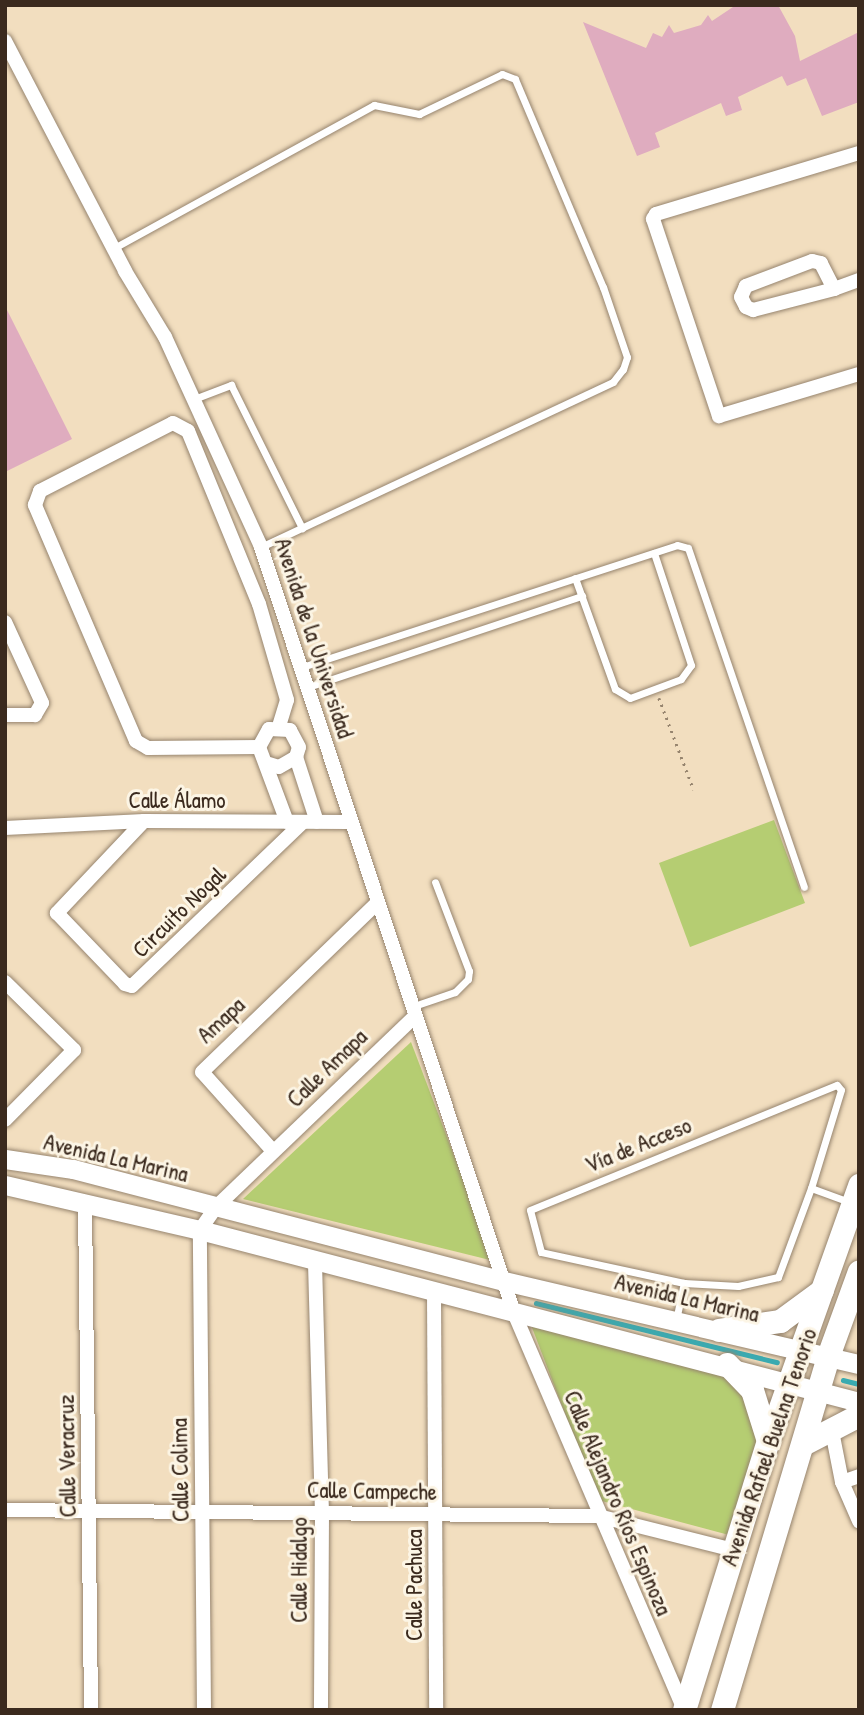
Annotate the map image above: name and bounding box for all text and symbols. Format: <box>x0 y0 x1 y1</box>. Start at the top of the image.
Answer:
street label: Avenida de la Universidad <box>269 535 359 741</box>
street label: Calle Álamo <box>128 786 226 814</box>
street label: Circuito Nogal <box>127 861 231 963</box>
street label: Amapa <box>192 991 250 1049</box>
street label: Calle Amapa <box>281 1023 373 1113</box>
street label: Vía de Acceso <box>581 1111 695 1179</box>
street label: Avenida La Marina <box>41 1128 191 1188</box>
street label: Avenida La Marina <box>612 1268 762 1328</box>
street label: Avenida Rafael Buelna Tenorio <box>715 1325 823 1569</box>
street label: Calle Alejandro Ríos Espinoza <box>558 1387 678 1619</box>
street label: Calle Veracruz <box>52 1394 82 1518</box>
street label: Calle Colima <box>165 1418 195 1522</box>
street label: Calle Campeche <box>307 1476 437 1506</box>
street label: Calle Hidalgo <box>285 1517 313 1623</box>
street label: Calle Pachuca <box>400 1529 428 1641</box>

